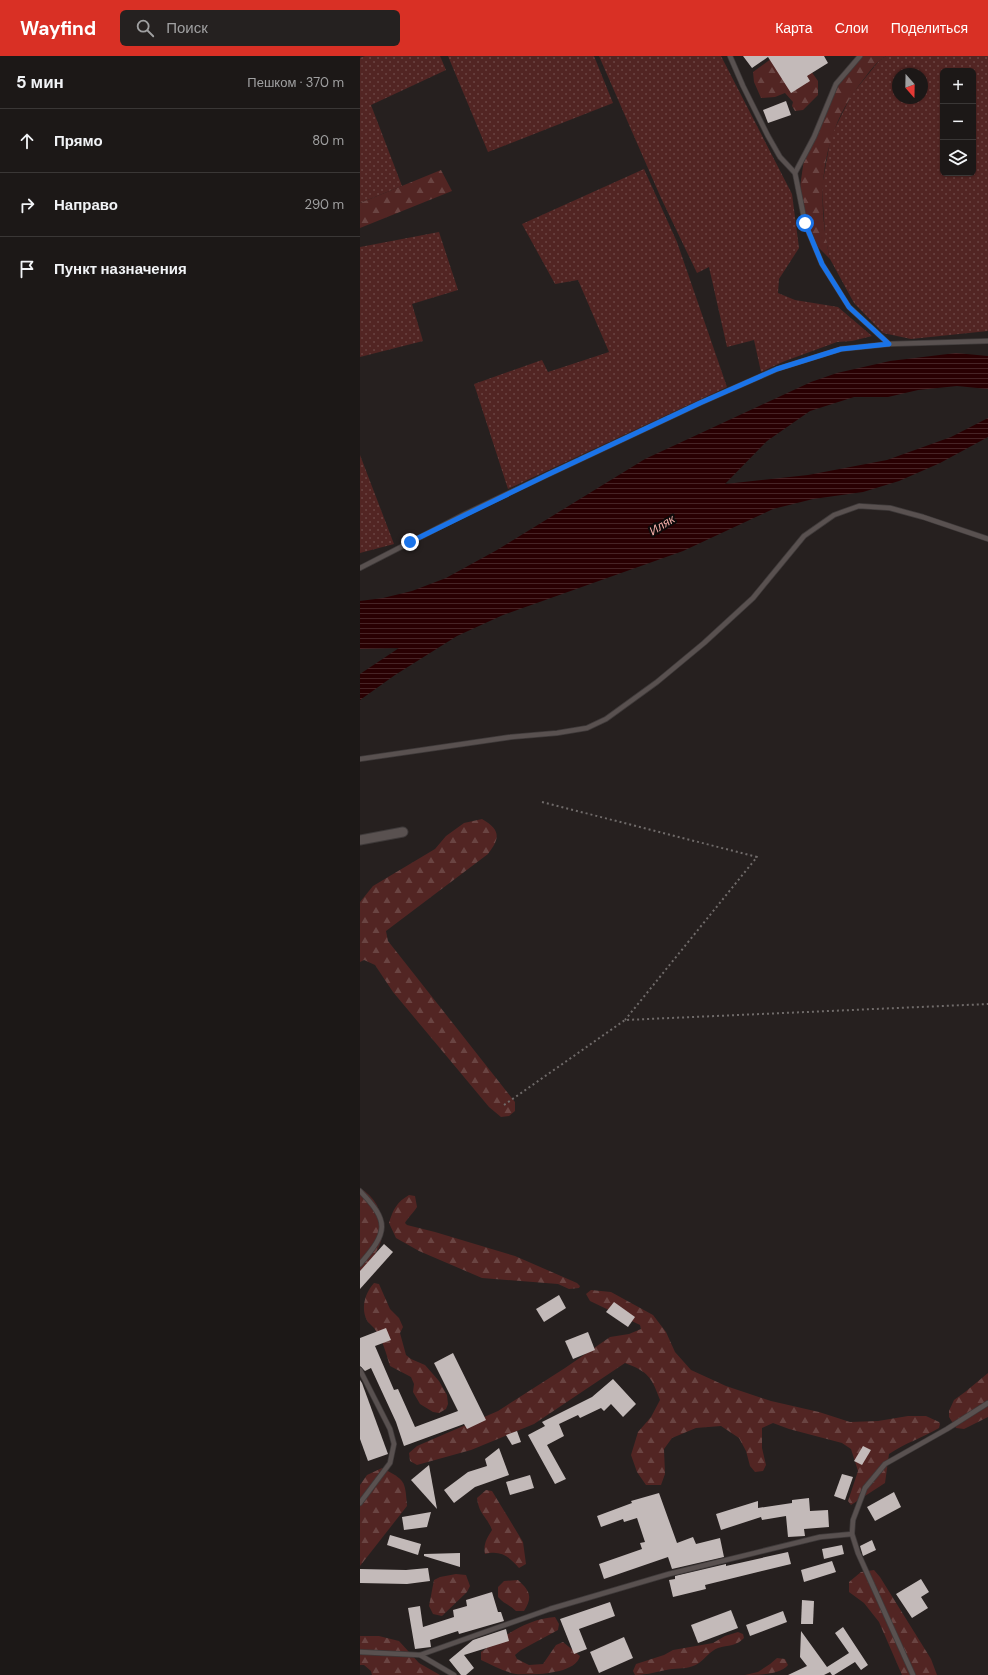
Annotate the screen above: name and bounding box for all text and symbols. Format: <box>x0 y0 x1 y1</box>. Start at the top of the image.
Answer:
search box <box>120 10 400 46</box>
text: Wayfind <box>20 16 96 41</box>
icon: search <box>134 17 156 39</box>
text: Поиск <box>166 18 208 38</box>
text: Карта <box>775 19 813 37</box>
text: Слои <box>835 19 869 37</box>
text: Поделиться <box>891 19 968 37</box>
north arrow <box>892 68 928 104</box>
map controls <box>940 68 976 176</box>
button: + <box>940 68 976 104</box>
text: 5 мин <box>16 71 64 93</box>
text: Пешком · 370 m <box>247 74 344 91</box>
button: − <box>940 104 976 140</box>
icon: ahead <box>16 130 38 152</box>
text: Прямо <box>54 131 103 151</box>
text: 80 m <box>312 132 344 149</box>
button: layers <box>940 140 976 176</box>
icon: right <box>16 194 38 216</box>
text: Направо <box>54 195 118 215</box>
text: 290 m <box>305 196 344 213</box>
route start <box>796 214 814 232</box>
icon: arrive <box>16 258 38 280</box>
text: Пункт назначения <box>54 259 187 279</box>
water label: Иляк <box>646 510 679 539</box>
route end <box>401 533 419 551</box>

